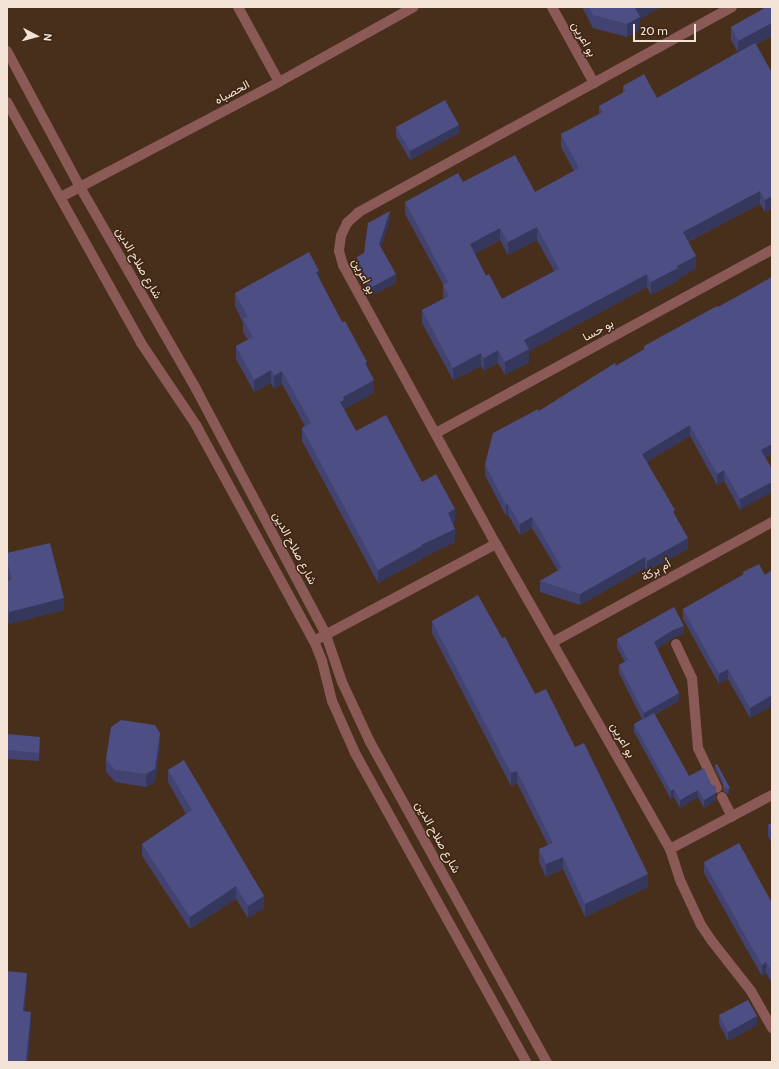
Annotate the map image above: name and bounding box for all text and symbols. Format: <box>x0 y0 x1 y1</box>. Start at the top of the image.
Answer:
north arrow <box>16 16 56 56</box>
scale bar <box>635 16 698 42</box>
street label: بو اعرين <box>568 19 600 59</box>
text: 20 m <box>640 23 668 38</box>
text: N <box>41 33 55 42</box>
street label: الحصباه <box>212 77 252 107</box>
street label: شارع صلاح الدين <box>113 225 165 301</box>
street label: بو اعرين <box>349 256 379 296</box>
street label: بو حسا <box>580 316 616 344</box>
street label: شارع صلاح الدين <box>270 509 320 587</box>
street label: أم بركة <box>639 556 673 584</box>
street label: بو اعرين <box>607 720 639 760</box>
street label: شارع صلاح الدين <box>412 798 464 876</box>

